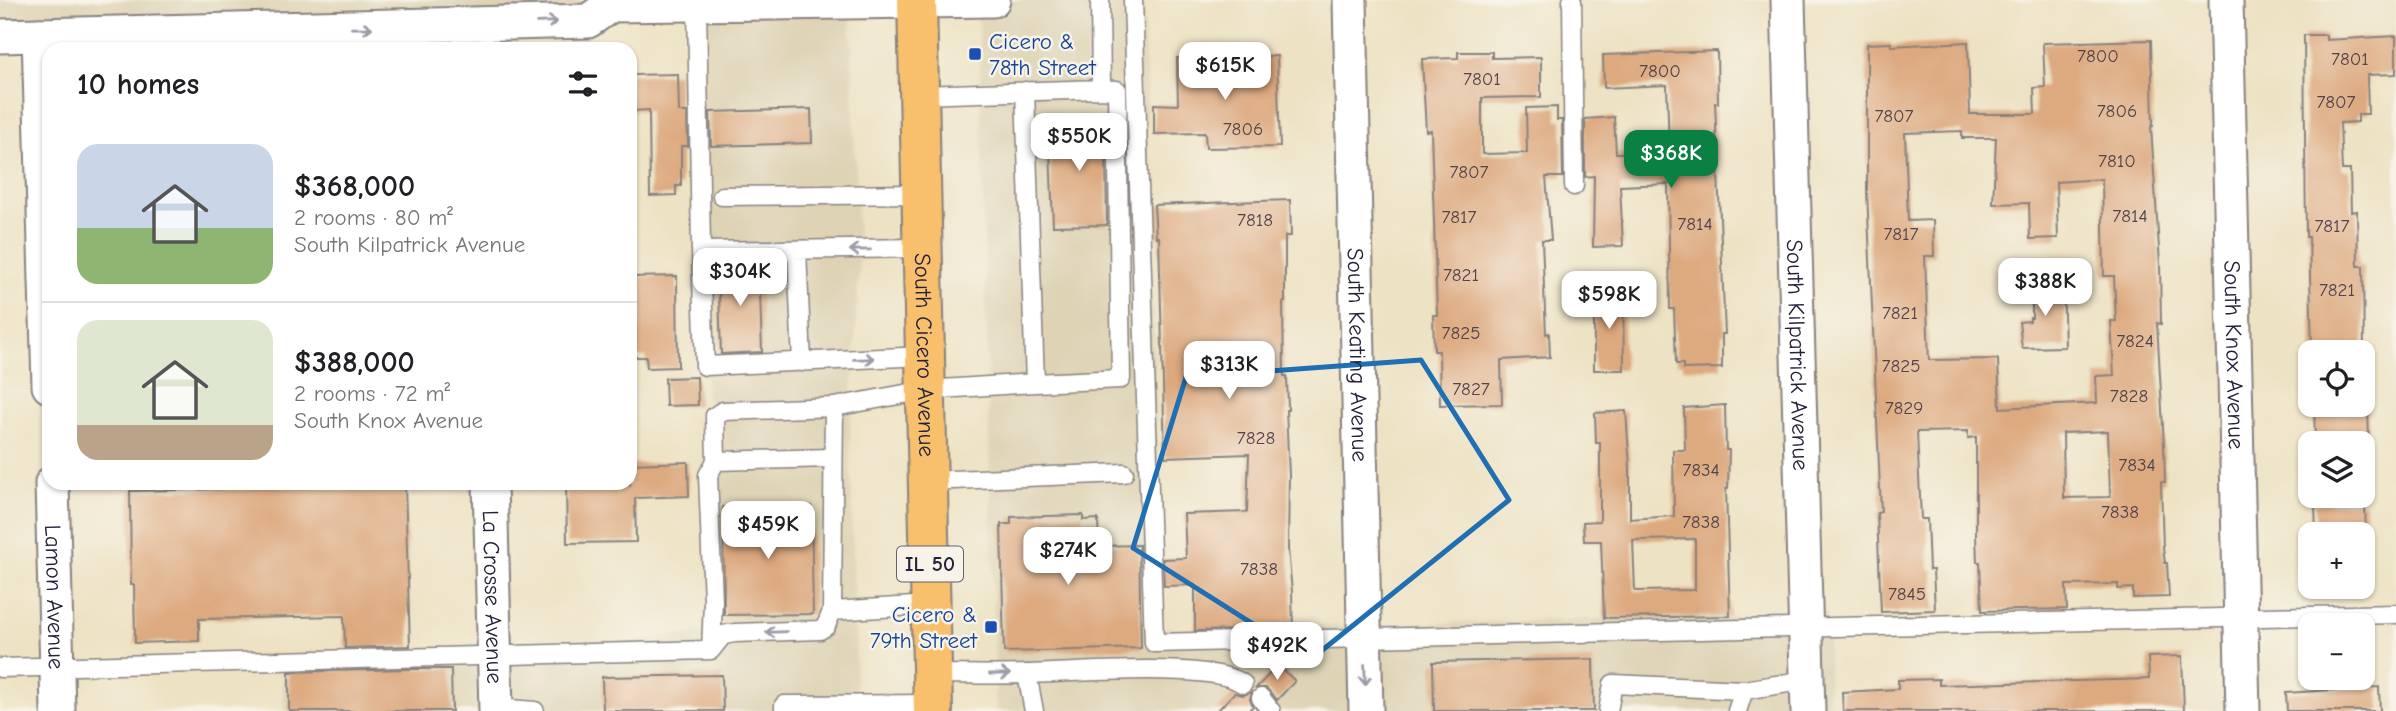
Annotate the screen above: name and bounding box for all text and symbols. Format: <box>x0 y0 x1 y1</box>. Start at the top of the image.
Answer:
one-way arrow <box>535 16 558 29</box>
one-way arrow <box>350 21 373 34</box>
place label: Cicero & 78th Street <box>989 28 1097 81</box>
pin: $615K <box>1176 42 1274 102</box>
house number: 7800 <box>2077 45 2119 67</box>
marker: Cicero & 78th Street <box>967 46 983 62</box>
house number: 7801 <box>2331 48 2369 70</box>
text: $615K <box>1195 51 1255 78</box>
house number: 7800 <box>1639 60 1681 82</box>
icon: filters <box>564 65 602 103</box>
text: 10 homes <box>77 67 199 102</box>
house number: 7801 <box>1463 68 1501 90</box>
house number: 7807 <box>2316 91 2356 113</box>
house number: 7806 <box>2097 100 2137 122</box>
house number: 7807 <box>1874 105 1914 127</box>
pin: $550K <box>1030 114 1128 173</box>
house number: 7806 <box>1223 118 1263 140</box>
text: $550K <box>1047 122 1111 149</box>
pin: $368K <box>1622 130 1720 190</box>
text: $368K <box>1640 139 1702 166</box>
house number: 7810 <box>2098 150 2136 172</box>
house number: 7807 <box>1449 161 1489 183</box>
text: $368,000 <box>294 169 415 204</box>
icon: home <box>133 172 217 256</box>
text: 2 rooms · 80 m² <box>294 204 453 231</box>
house number: 7814 <box>2112 205 2148 227</box>
house number: 7817 <box>1441 206 1477 228</box>
house number: 7818 <box>1237 209 1273 231</box>
house number: 7814 <box>1677 213 1713 235</box>
house number: 7817 <box>2314 215 2350 237</box>
house number: 7817 <box>1883 223 1919 245</box>
text: South Kilpatrick Avenue <box>294 231 525 258</box>
street label: South Kilpatrick Avenue <box>1781 239 1814 471</box>
one-way arrow <box>849 243 872 256</box>
pin: $304K <box>691 248 789 308</box>
street label: South Keating Avenue <box>1342 248 1373 462</box>
street label: South Cicero Avenue <box>909 253 940 457</box>
text: $304K <box>709 257 771 284</box>
pin: $388K <box>1996 258 2094 318</box>
street label: South Knox Avenue <box>2218 260 2250 450</box>
house number: 7821 <box>1443 264 1479 286</box>
text: $388K <box>2014 267 2076 294</box>
pin: $598K <box>1560 272 1658 331</box>
house number: 7821 <box>2319 279 2355 301</box>
text: $598K <box>1578 280 1640 307</box>
house number: 7821 <box>1882 302 1918 324</box>
house number: 7825 <box>1442 322 1480 344</box>
house number: 7824 <box>2116 330 2154 352</box>
map controls <box>2298 340 2375 690</box>
button: locate <box>2298 340 2375 417</box>
pin: $313K <box>1180 342 1278 401</box>
text: $388,000 <box>294 345 415 380</box>
icon: home <box>133 348 217 432</box>
text: $313K <box>1200 350 1258 377</box>
one-way arrow <box>852 353 875 366</box>
house number: 7825 <box>1882 355 1920 377</box>
house number: 7827 <box>1452 378 1490 400</box>
text: 2 rooms · 72 m² <box>294 380 450 407</box>
house number: 7828 <box>2110 385 2148 407</box>
house number: 7829 <box>1885 397 1923 419</box>
text: South Knox Avenue <box>294 407 483 434</box>
house number: 7828 <box>1237 427 1275 449</box>
button: layers <box>2298 431 2375 508</box>
house number: 7834 <box>2118 454 2156 476</box>
house number: 7834 <box>1682 459 1720 481</box>
house number: 7838 <box>2101 501 2139 523</box>
pin: $459K <box>719 502 817 561</box>
street label: La Crosse Avenue <box>477 510 508 684</box>
text: $459K <box>737 510 799 537</box>
house number: 7838 <box>1682 511 1720 533</box>
button: + <box>2298 522 2375 599</box>
street label: Lamon Avenue <box>39 524 70 670</box>
pin: $274K <box>1019 528 1117 587</box>
text: $274K <box>1039 536 1097 563</box>
road number: IL 50 <box>897 546 963 582</box>
house number: 7838 <box>1240 558 1278 580</box>
house number: 7845 <box>1888 583 1926 605</box>
place label: Cicero & 79th Street <box>870 601 978 654</box>
button: − <box>2298 613 2375 690</box>
marker: Cicero & 79th Street <box>983 619 999 635</box>
pin: $492K <box>1228 622 1326 682</box>
one-way arrow <box>765 625 788 638</box>
text: $492K <box>1246 631 1308 658</box>
one-way arrow <box>1358 664 1371 687</box>
one-way arrow <box>989 667 1012 681</box>

